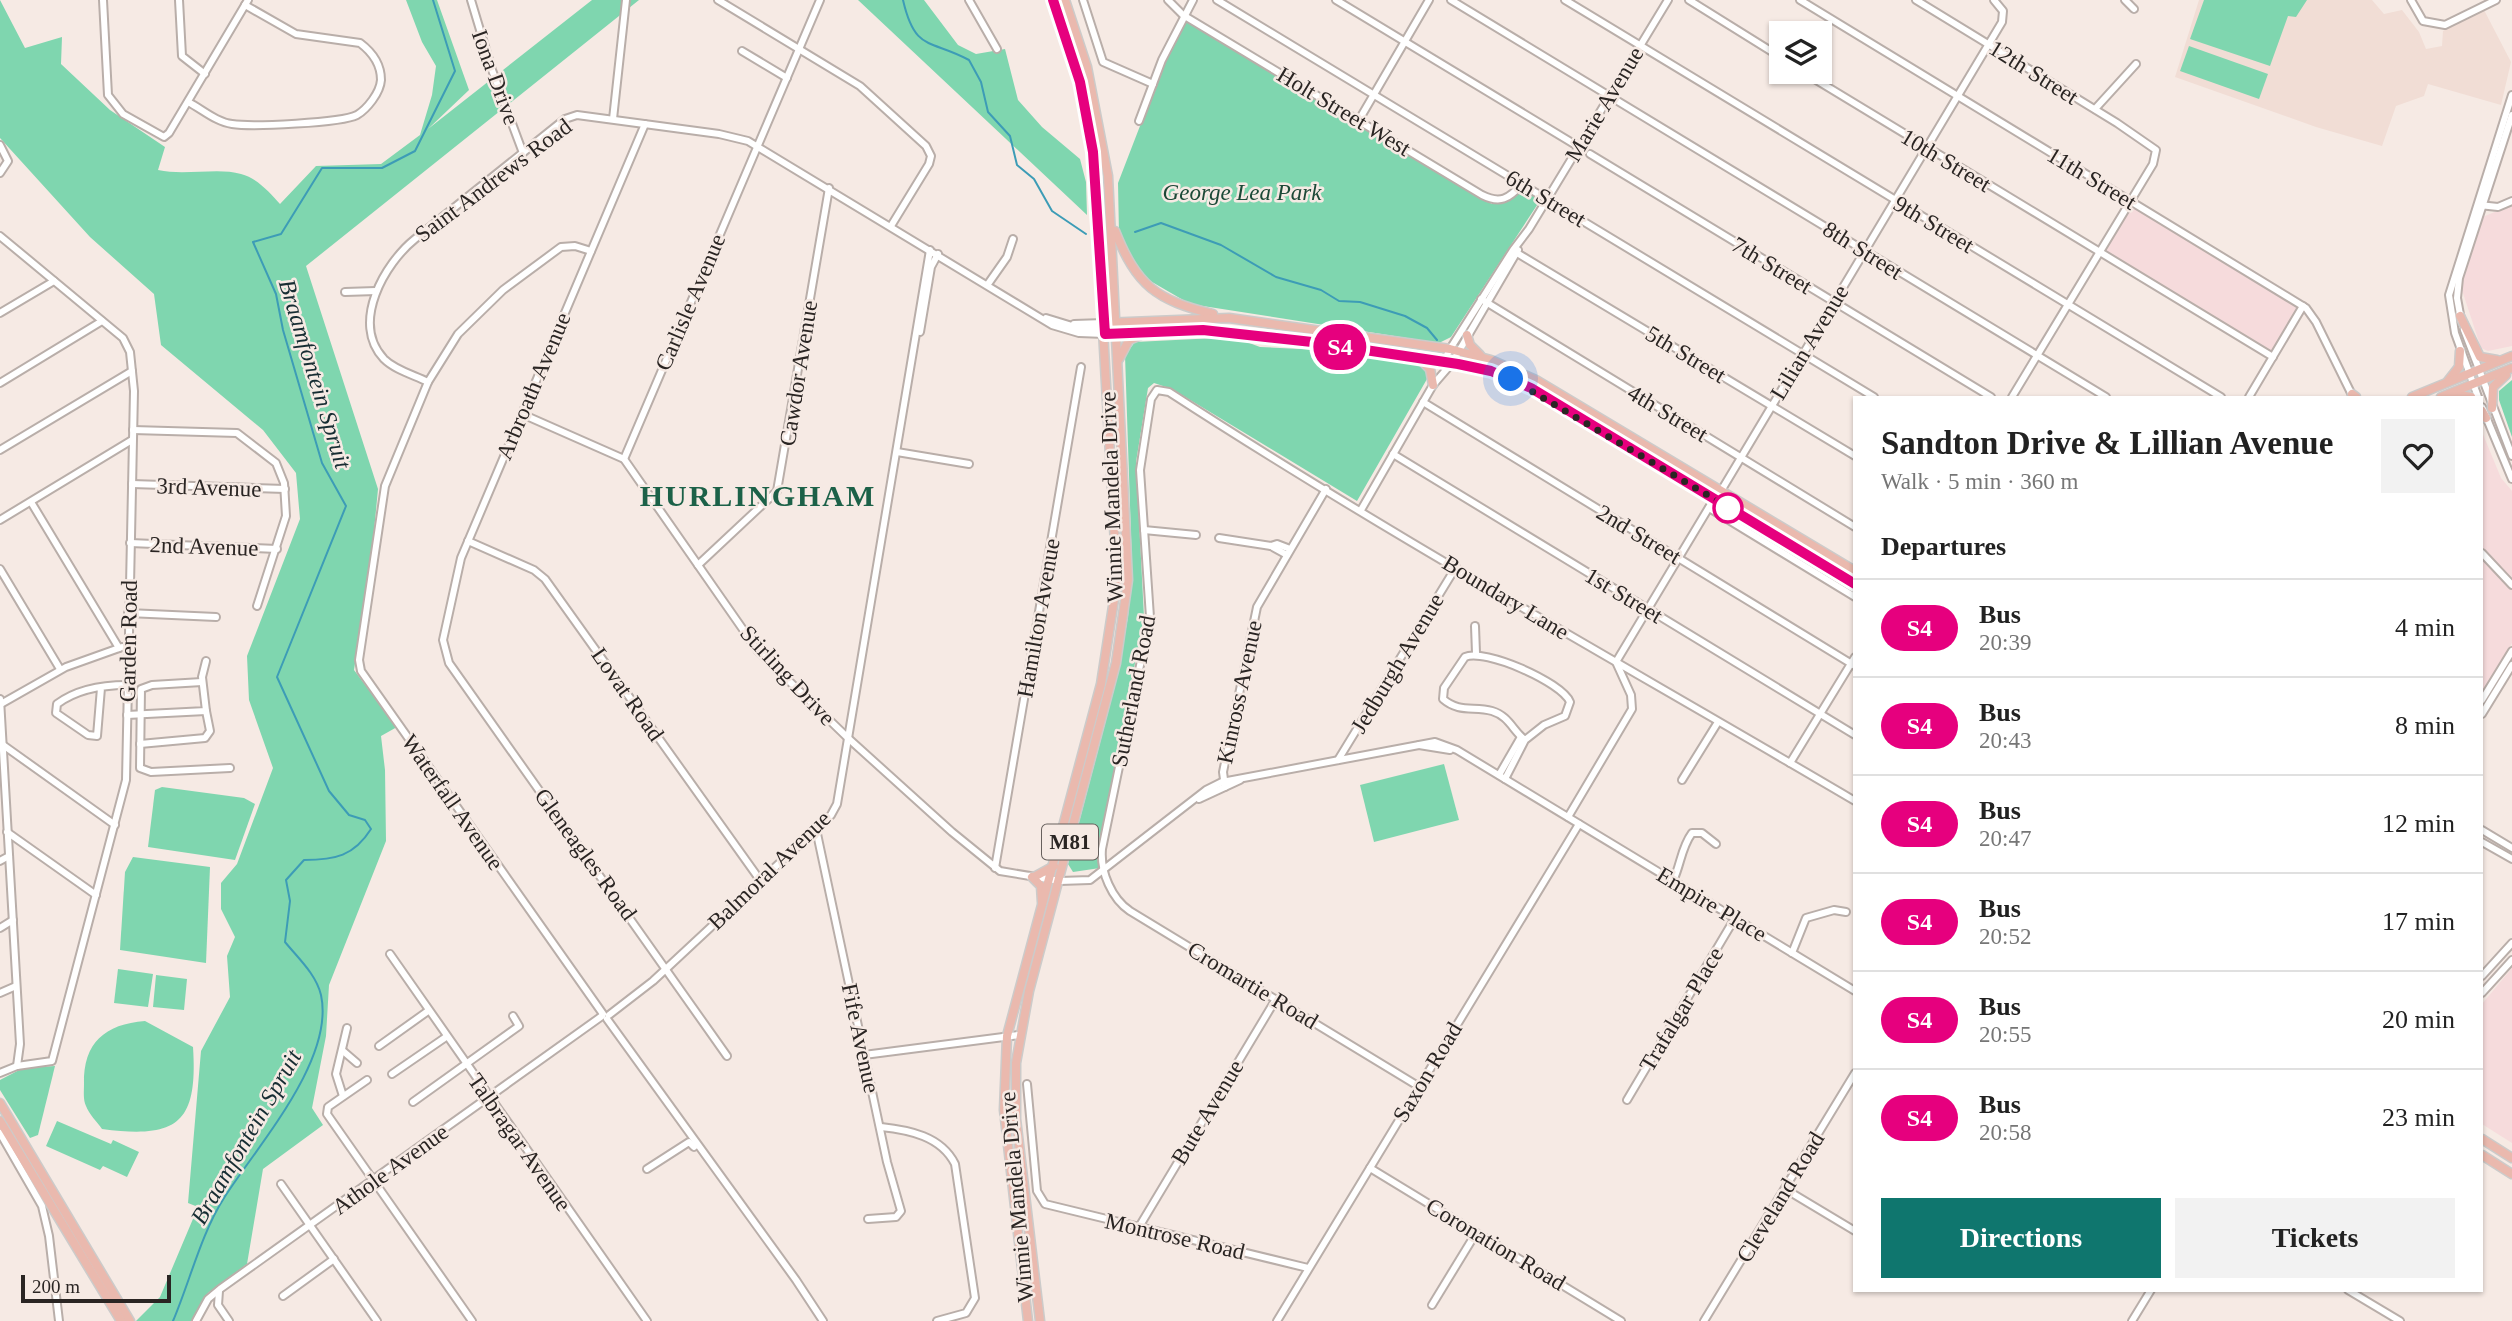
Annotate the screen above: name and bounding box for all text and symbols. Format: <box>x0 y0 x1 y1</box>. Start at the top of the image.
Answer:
map controls <box>1769 21 1832 84</box>
button: layers <box>1769 21 1832 84</box>
street label: Iona Drive <box>467 26 524 128</box>
street label: 12th Street <box>1985 35 2083 110</box>
street label: Marie Avenue <box>1560 42 1648 166</box>
street label: Holt Street West <box>1273 62 1415 161</box>
street label: Saint Andrews Road <box>410 113 577 247</box>
street label: 10th Street <box>1896 124 1996 197</box>
street label: 11th Street <box>2043 142 2141 215</box>
street label: 6th Street <box>1501 165 1591 232</box>
park label: George Lea Park <box>1163 180 1322 205</box>
street label: 9th Street <box>1889 191 1979 258</box>
street label: 8th Street <box>1818 216 1908 285</box>
street label: Carlisle Avenue <box>650 230 730 374</box>
street label: 7th Street <box>1727 232 1817 299</box>
water label: Braamfontein Spruit <box>274 276 357 473</box>
street label: Lilian Avenue <box>1765 280 1853 404</box>
street label: Cawdor Avenue <box>775 298 822 448</box>
street label: Arbroath Avenue <box>491 309 576 463</box>
street label: 5th Street <box>1641 321 1731 388</box>
line badge: S4 <box>1308 324 1372 370</box>
text: S4 <box>1327 334 1353 360</box>
your location <box>1493 361 1528 396</box>
street label: 4th Street <box>1623 380 1713 447</box>
street label: Winnie Mandela Drive <box>1095 391 1128 603</box>
button: heart <box>2381 419 2455 493</box>
text: Sandton Drive & Lillian Avenue <box>1881 425 2333 461</box>
text: Walk · 5 min · 360 m <box>1881 469 2078 494</box>
street label: 3rd Avenue <box>156 473 262 502</box>
district label: HURLINGHAM <box>640 479 876 512</box>
unlabelled marker <box>1713 493 1743 523</box>
street label: 2nd Street <box>1592 500 1686 570</box>
street label: 2nd Avenue <box>149 532 259 561</box>
text: Departures <box>1881 532 2006 561</box>
street label: Hamilton Avenue <box>1012 537 1065 700</box>
street label: Boundary Lane <box>1438 550 1573 645</box>
street label: 1st Street <box>1580 563 1668 629</box>
street label: Garden Road <box>115 579 142 702</box>
street label: Jedburgh Avenue <box>1346 589 1449 738</box>
text: Bus <box>1979 600 2021 629</box>
street label: Sutherland Road <box>1107 613 1161 769</box>
text: 4 min <box>2395 613 2455 642</box>
text: S4 <box>1907 615 1932 641</box>
street label: Kinross Avenue <box>1212 618 1267 766</box>
street label: Stirling Drive <box>735 620 840 730</box>
text: 20:39 <box>1979 630 2031 655</box>
street label: Lovat Road <box>586 643 669 746</box>
text: Bus <box>1979 698 2021 727</box>
text: 8 min <box>2395 711 2455 740</box>
text: S4 <box>1907 713 1932 739</box>
text: 20:43 <box>1979 728 2031 753</box>
street label: Waterfall Avenue <box>397 730 509 875</box>
street label: Gleneagles Road <box>529 784 642 925</box>
text: Bus <box>1979 796 2021 825</box>
street label: Balmoral Avenue <box>703 806 836 935</box>
text: 12 min <box>2382 809 2455 838</box>
text: S4 <box>1907 811 1932 837</box>
road number: M81 <box>1042 824 1098 860</box>
text: 20:47 <box>1979 826 2031 851</box>
street label: Empire Place <box>1652 862 1771 947</box>
text: Bus <box>1979 894 2021 923</box>
text: 17 min <box>2382 907 2455 936</box>
text: S4 <box>1907 909 1932 935</box>
text: 20:52 <box>1979 924 2031 949</box>
street label: Cromartie Road <box>1183 937 1323 1034</box>
street label: Trafalgar Place <box>1635 943 1728 1076</box>
street label: Fife Avenue <box>837 981 884 1095</box>
text: Bus <box>1979 992 2021 1021</box>
text: 20 min <box>2382 1005 2455 1034</box>
text: S4 <box>1907 1007 1932 1033</box>
street label: Saxon Road <box>1388 1017 1467 1127</box>
text: 20:55 <box>1979 1022 2031 1047</box>
water label: Braamfontein Spruit <box>186 1044 307 1229</box>
street label: Bute Avenue <box>1166 1055 1248 1169</box>
street label: Talbragar Avenue <box>463 1069 576 1216</box>
text: Bus <box>1979 1090 2021 1119</box>
street label: Winnie Mandela Drive <box>995 1091 1038 1303</box>
text: 23 min <box>2382 1103 2455 1132</box>
text: S4 <box>1907 1105 1932 1131</box>
street label: Athole Avenue <box>328 1119 453 1220</box>
text: 20:58 <box>1979 1120 2031 1145</box>
street label: Cleveland Road <box>1732 1127 1829 1267</box>
street label: Coronation Road <box>1422 1193 1570 1296</box>
button: Directions <box>1881 1198 2161 1278</box>
button: Tickets <box>2175 1198 2455 1278</box>
street label: Montrose Road <box>1103 1208 1248 1265</box>
scale bar <box>21 1272 172 1304</box>
text: 200 m <box>32 1276 80 1297</box>

